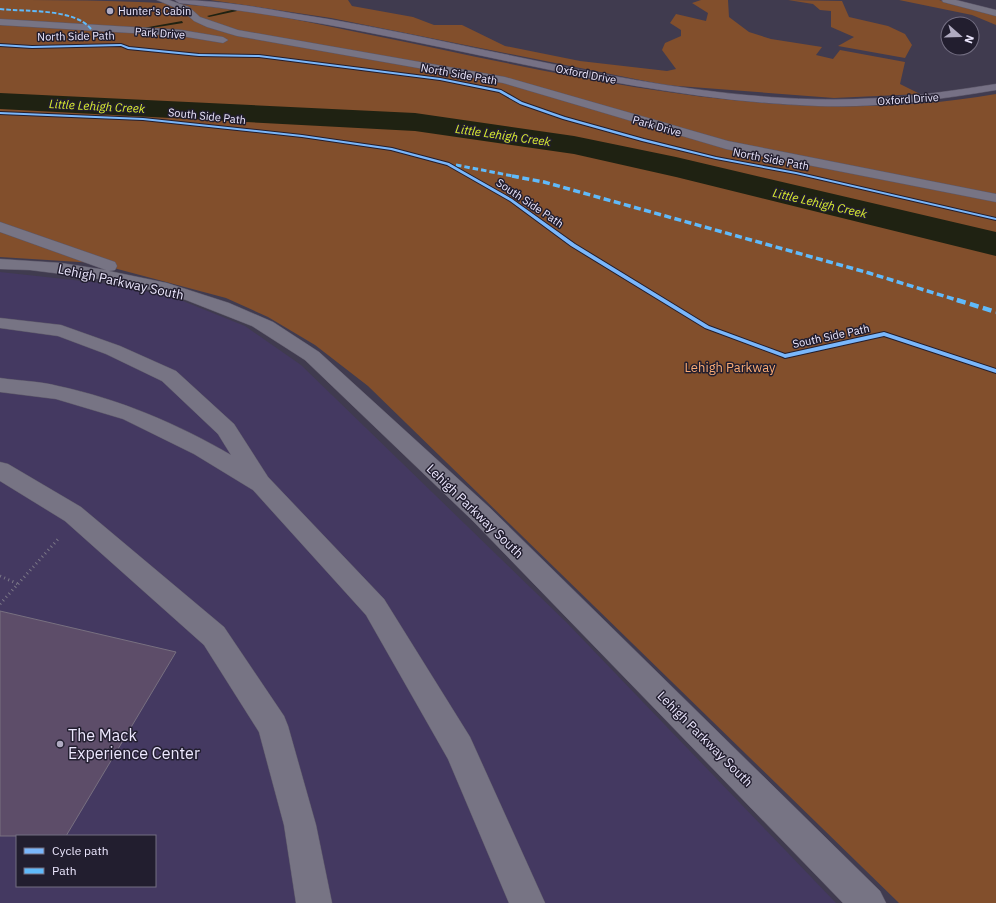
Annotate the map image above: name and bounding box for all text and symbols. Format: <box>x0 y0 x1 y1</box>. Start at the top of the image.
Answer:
place label: Hunter's Cabin <box>118 4 191 18</box>
marker: Hunter's Cabin <box>105 6 115 16</box>
north arrow <box>940 16 980 56</box>
street label: Park Drive <box>134 24 186 42</box>
street label: North Side Path <box>37 28 115 44</box>
text: N <box>961 33 977 46</box>
street label: North Side Path <box>420 60 498 88</box>
street label: Oxford Drive <box>554 61 618 87</box>
street label: Oxford Drive <box>877 90 939 108</box>
water label: Little Lehigh Creek <box>49 96 146 116</box>
street label: South Side Path <box>167 105 247 127</box>
street label: Park Drive <box>631 112 683 140</box>
water label: Little Lehigh Creek <box>454 121 552 149</box>
street label: North Side Path <box>732 145 810 173</box>
street label: South Side Path <box>494 175 566 231</box>
water label: Little Lehigh Creek <box>771 185 869 221</box>
street label: Lehigh Parkway South <box>57 260 185 304</box>
street label: South Side Path <box>791 321 871 351</box>
park label: Lehigh Parkway <box>684 359 776 376</box>
street label: Lehigh Parkway South <box>423 460 527 562</box>
street label: Lehigh Parkway South <box>654 688 756 790</box>
place label: The Mack Experience Center <box>68 725 200 763</box>
marker: The Mack Experience Center <box>55 739 65 749</box>
legend <box>16 835 156 887</box>
text: Cycle path <box>52 843 109 858</box>
text: Path <box>52 863 77 878</box>

